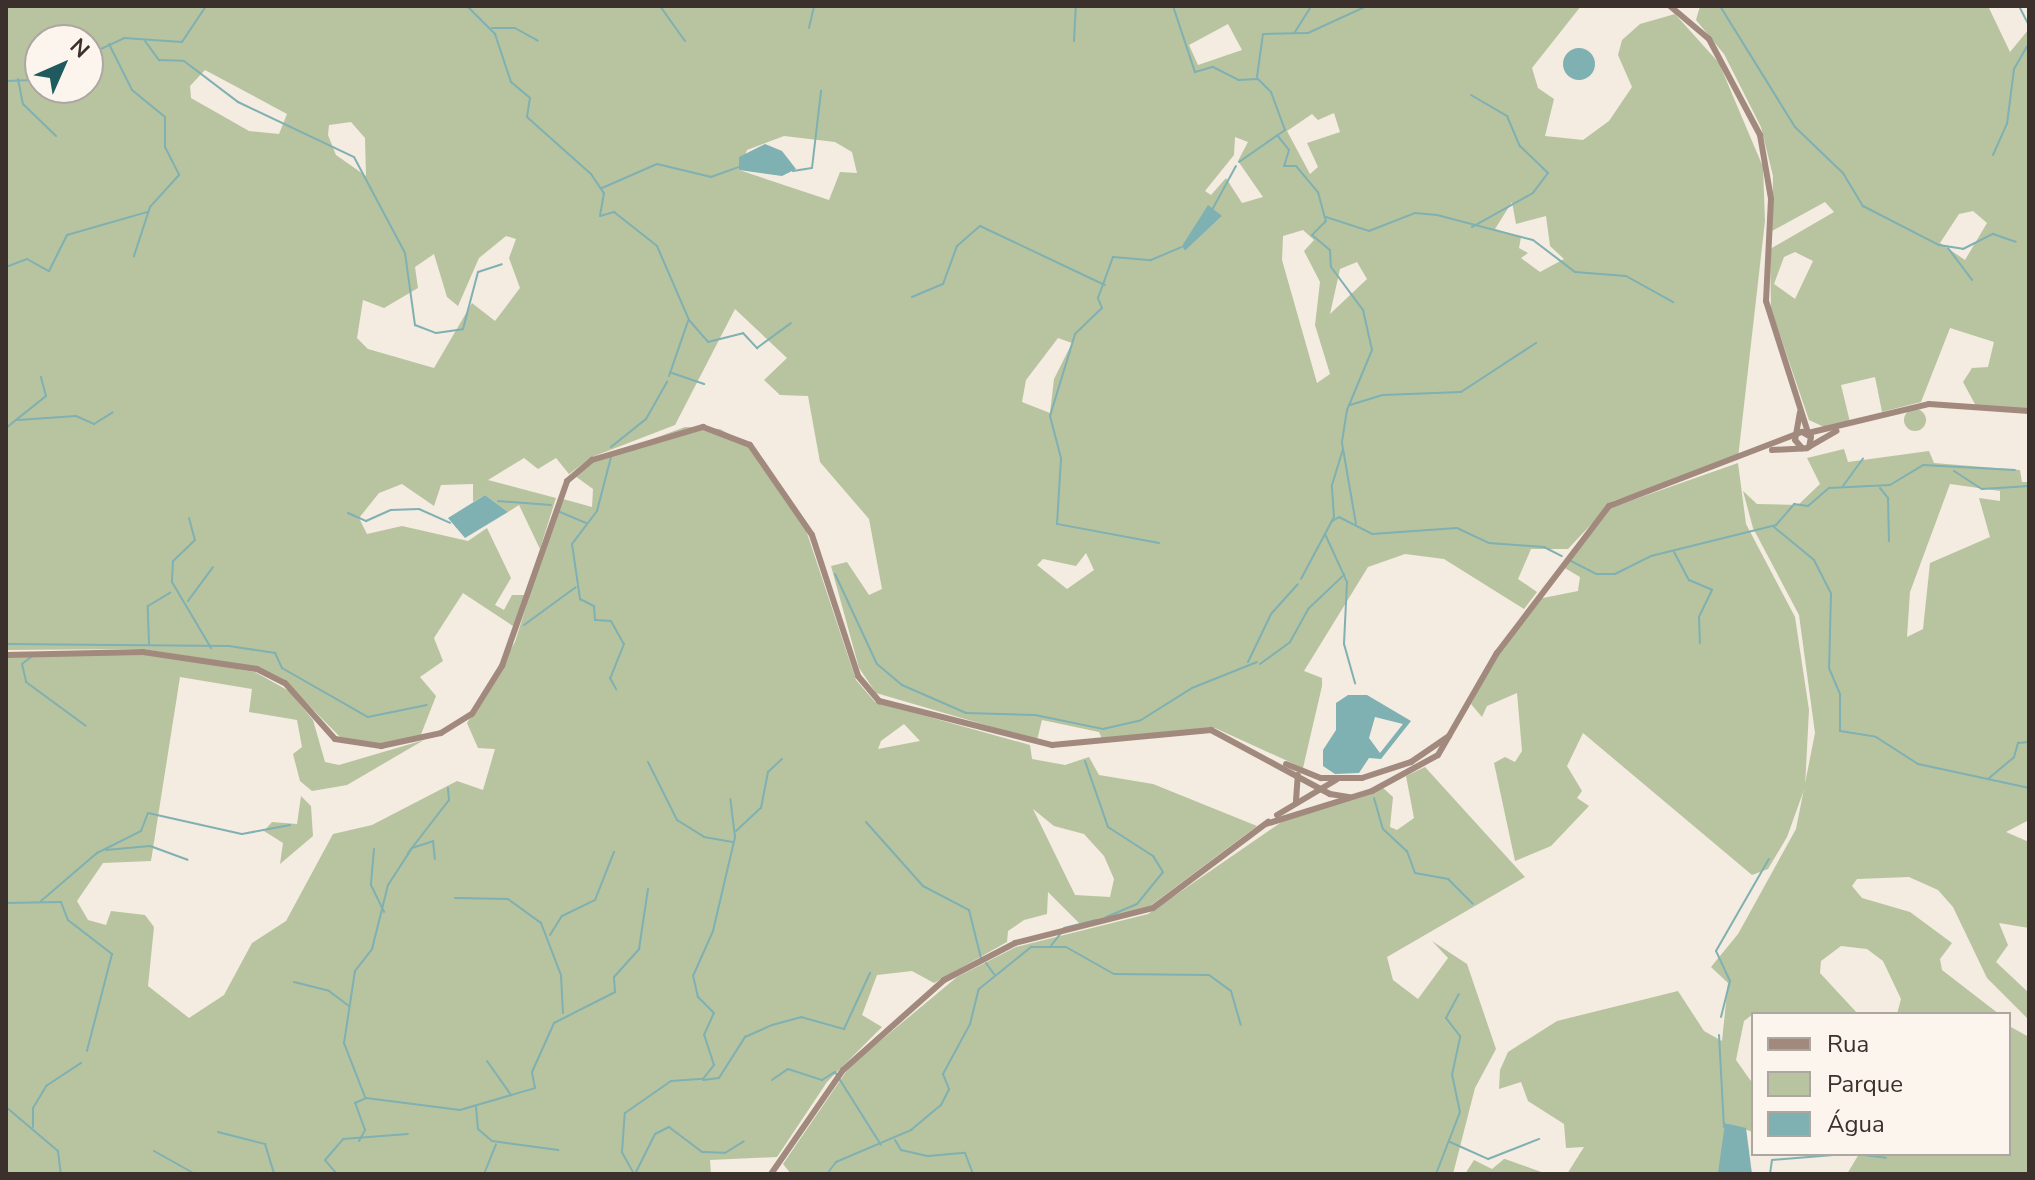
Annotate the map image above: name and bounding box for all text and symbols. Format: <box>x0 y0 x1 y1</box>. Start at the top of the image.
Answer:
north arrow <box>24 24 104 104</box>
text: N <box>63 32 96 65</box>
legend <box>1751 1012 2011 1156</box>
text: Rua <box>1827 1028 1869 1060</box>
text: Parque <box>1827 1068 1903 1100</box>
text: Água <box>1827 1108 1885 1140</box>

